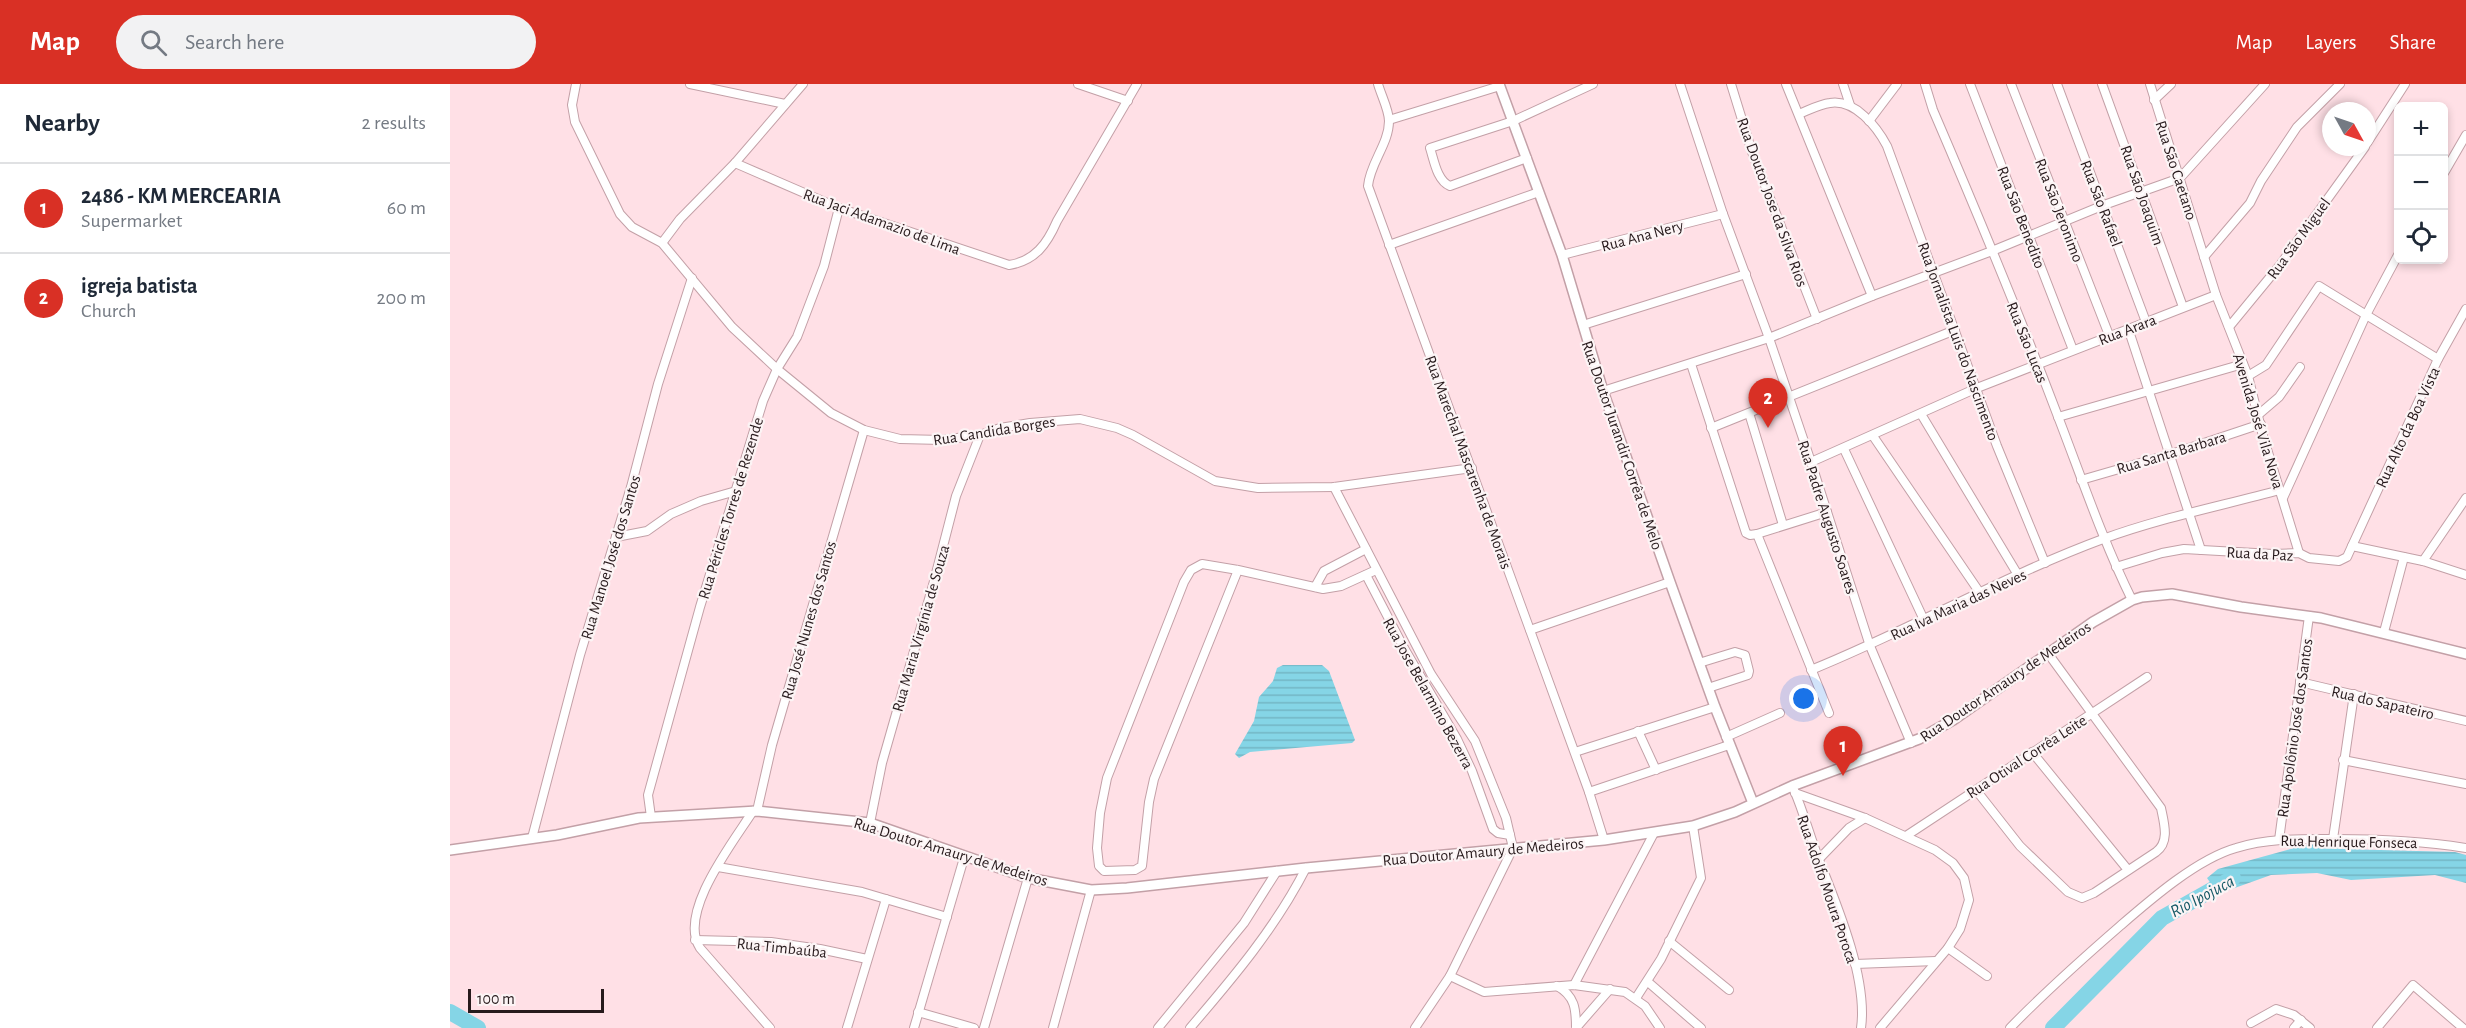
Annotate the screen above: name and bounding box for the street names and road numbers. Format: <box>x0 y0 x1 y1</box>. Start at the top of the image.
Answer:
street label: Rua Doutor Jose da Silva Rios <box>1734 116 1810 289</box>
street label: Rua São Caetano <box>2152 119 2200 222</box>
street label: Rua São Joaquim <box>2117 143 2167 247</box>
street label: Rua São Jeronimo <box>2032 156 2086 264</box>
street label: Rua São Rafael <box>2077 158 2125 249</box>
street label: Rua São Benedito <box>1994 164 2048 271</box>
street label: Rua Jaci Adamazio de Lima <box>801 186 962 258</box>
street label: Rua São Miguel <box>2264 195 2333 282</box>
street label: Rua Ana Nery <box>1599 217 1685 256</box>
street label: Rua Jornalista Luis do Nascimento <box>1915 240 2002 443</box>
street label: Rua São Lucas <box>2004 300 2051 385</box>
street label: Rua Arara <box>2096 312 2158 348</box>
street label: Rua Doutor Jurandir Corrêa de Melo <box>1579 339 1665 552</box>
street label: Avenida José Vila Nova <box>2230 352 2286 491</box>
street label: Rua Marechal Mascarenha de Morais <box>1422 353 1514 571</box>
street label: Rua Alto da Boa Vista <box>2373 365 2443 490</box>
street label: Rua Candida Borges <box>932 413 1056 449</box>
street label: Rua Péricles Torres de Rezende <box>696 415 766 601</box>
street label: Rua Santa Barbara <box>2115 429 2228 477</box>
street label: Rua Padre Augusto Soares <box>1795 438 1859 596</box>
street label: Rua Manoel José dos Santos <box>578 473 644 641</box>
street label: Rua José Nunes dos Santos <box>779 539 839 701</box>
street label: Rua Maria Virgínia de Souza <box>889 543 952 714</box>
street label: Rua da Paz <box>2226 544 2294 564</box>
street label: Rua Iva Maria das Neves <box>1888 566 2029 643</box>
street label: Rua Jose Belarmino Bezerra <box>1380 615 1476 772</box>
street label: Rua Doutor Amaury de Medeiros <box>1917 619 2094 746</box>
street label: Rua Apolônio José dos Santos <box>2275 638 2315 819</box>
street label: Rua do Sapateiro <box>2330 683 2436 723</box>
street label: Rua Otival Corrêa Leite <box>1964 712 2089 802</box>
street label: Rua Adolfo Moura Poroca <box>1794 813 1860 966</box>
street label: Rua Doutor Amaury de Medeiros <box>851 815 1050 890</box>
street label: Rua Henrique Fonseca <box>2280 833 2418 851</box>
street label: Rua Doutor Amaury de Medeiros <box>1382 835 1585 870</box>
street label: Rua Timbaúba <box>736 935 828 961</box>

